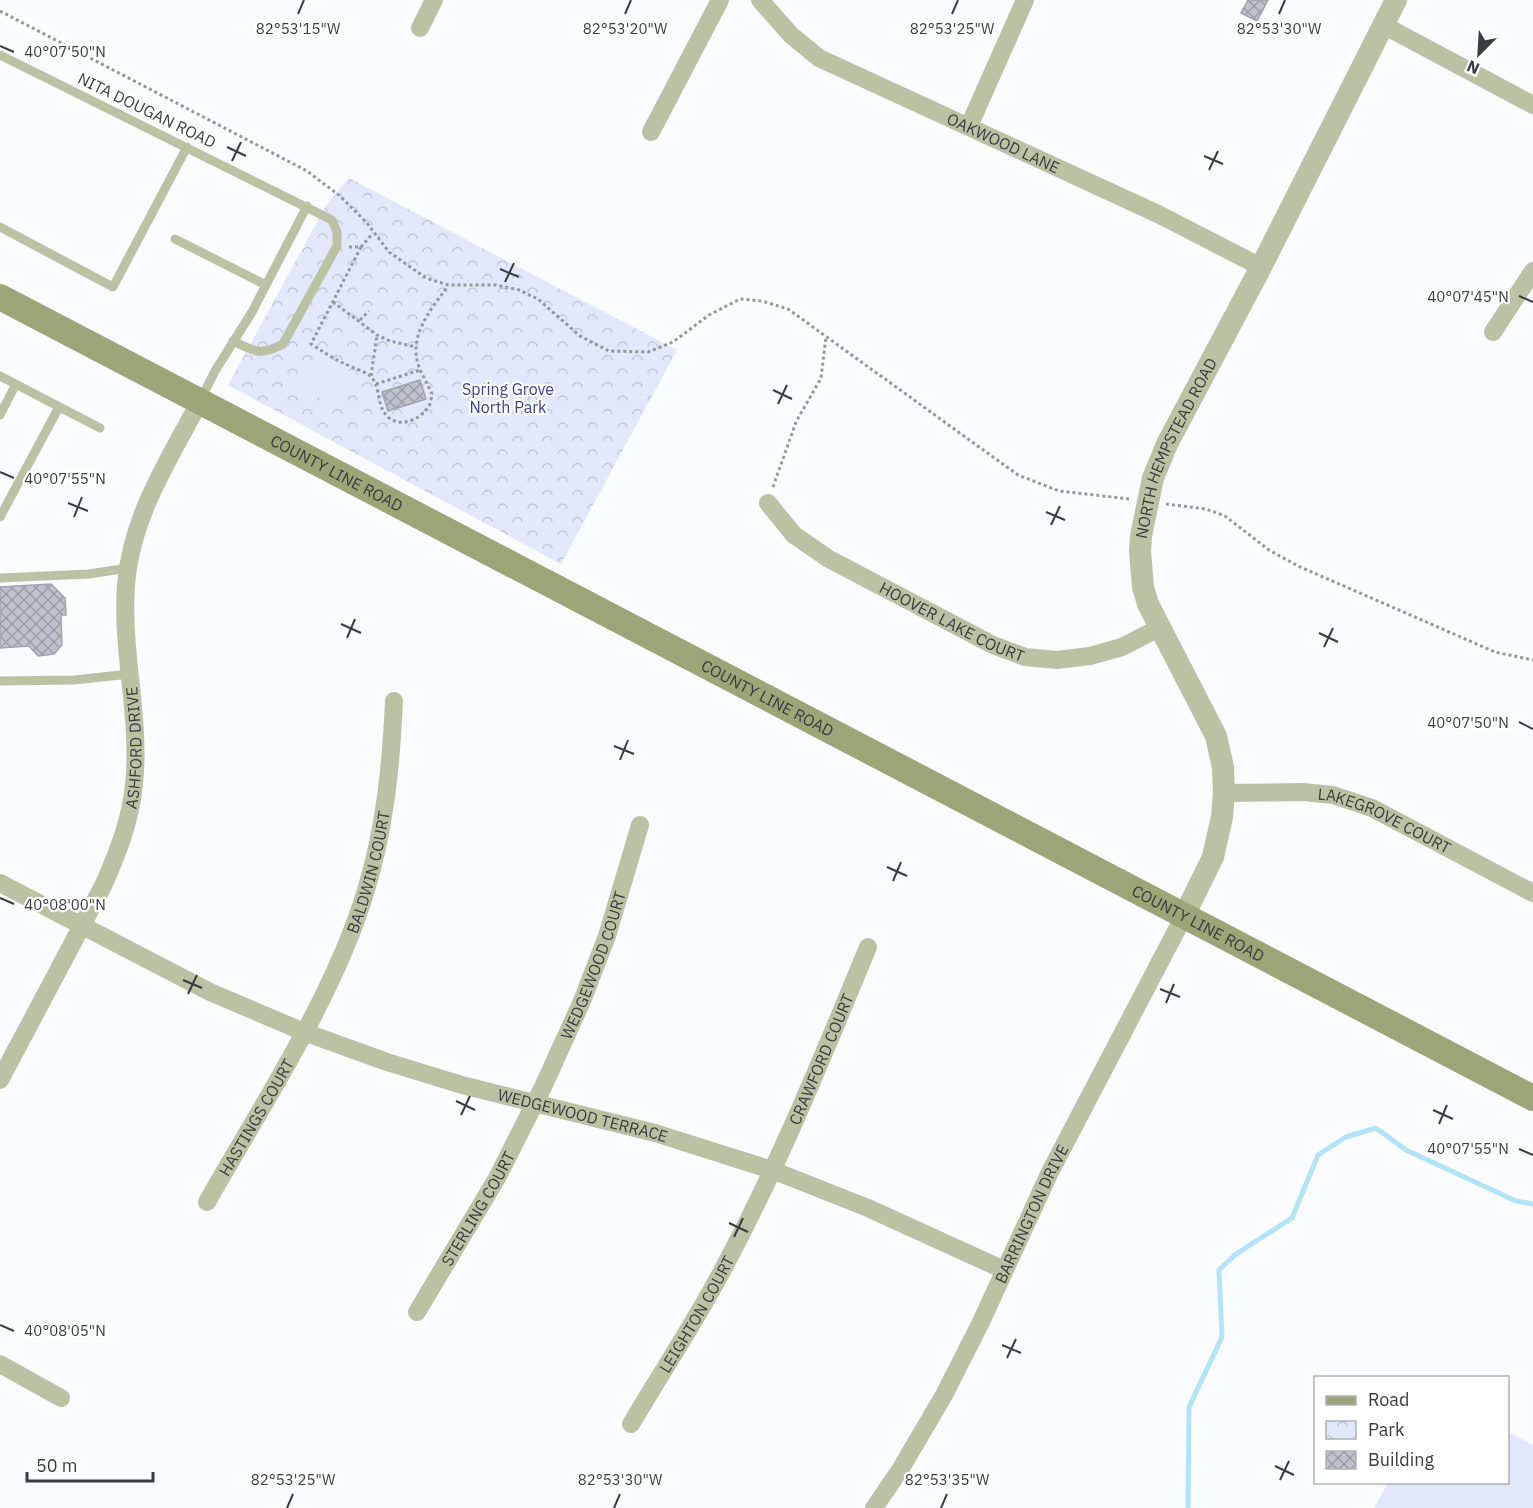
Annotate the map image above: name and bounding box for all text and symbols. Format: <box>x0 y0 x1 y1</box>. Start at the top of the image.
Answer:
text: 82°53'15"W <box>256 19 341 38</box>
text: 82°53'20"W <box>583 19 668 38</box>
text: 82°53'25"W <box>910 19 995 38</box>
text: 82°53'30"W <box>1237 19 1322 38</box>
north arrow <box>1449 24 1509 84</box>
text: 40°07'50"N <box>24 42 106 61</box>
text: N <box>1464 56 1482 79</box>
street label: NITA DOUGAN ROAD <box>75 68 219 152</box>
street label: OAKWOOD LANE <box>944 108 1063 177</box>
text: 40°07'45"N <box>1427 287 1509 306</box>
street label: NORTH HEMPSTEAD ROAD <box>1131 354 1221 540</box>
park label: Spring Grove North Park <box>462 379 554 417</box>
street label: COUNTY LINE ROAD <box>267 430 406 516</box>
text: 40°07'55"N <box>24 469 106 488</box>
street label: HOOVER LAKE COURT <box>876 577 1027 666</box>
street label: COUNTY LINE ROAD <box>698 655 837 741</box>
street label: ASHFORD DRIVE <box>121 686 146 810</box>
text: 40°07'50"N <box>1427 713 1509 732</box>
street label: LAKEGROVE COURT <box>1317 784 1454 858</box>
street label: BALDWIN COURT <box>342 809 394 936</box>
street label: COUNTY LINE ROAD <box>1129 880 1268 966</box>
street label: WEDGEWOOD COURT <box>556 889 630 1043</box>
text: 40°08'00"N <box>24 895 106 914</box>
street label: CRAWFORD COURT <box>784 991 858 1128</box>
street label: HASTINGS COURT <box>214 1055 298 1180</box>
street label: WEDGEWOOD TERRACE <box>496 1084 670 1146</box>
text: 40°07'55"N <box>1427 1139 1509 1158</box>
street label: BARRINGTON DRIVE <box>990 1141 1073 1287</box>
street label: STERLING COURT <box>437 1148 519 1270</box>
street label: LEIGHTON COURT <box>655 1252 738 1376</box>
text: 40°08'05"N <box>24 1321 106 1340</box>
legend <box>1314 1376 1509 1484</box>
text: Road <box>1368 1388 1409 1411</box>
text: Park <box>1368 1418 1405 1441</box>
scale bar <box>27 1445 153 1483</box>
text: Building <box>1368 1448 1435 1471</box>
text: 50 m <box>36 1454 78 1477</box>
text: 82°53'25"W <box>251 1470 336 1489</box>
text: 82°53'30"W <box>578 1470 663 1489</box>
text: 82°53'35"W <box>905 1470 990 1489</box>

